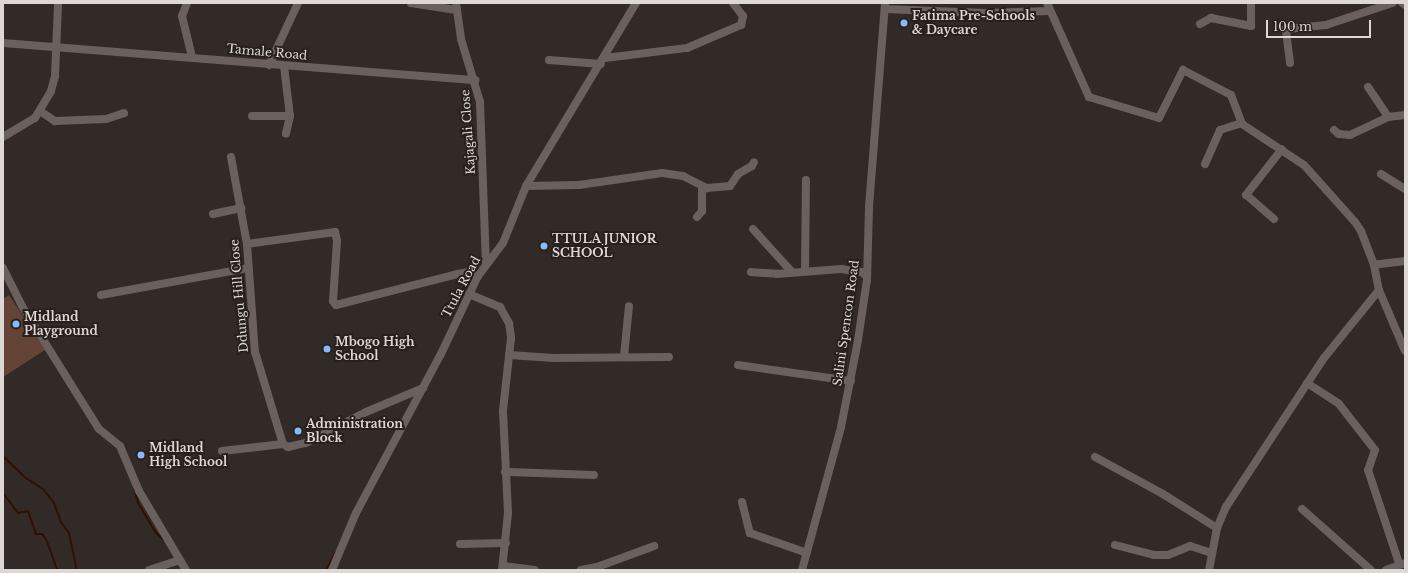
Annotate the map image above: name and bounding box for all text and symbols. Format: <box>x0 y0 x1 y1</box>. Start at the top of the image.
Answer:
place label: Fatima Pre-Schools & Daycare <box>912 9 1035 37</box>
scale bar <box>1268 12 1373 38</box>
marker: Fatima Pre-Schools & Daycare <box>899 18 909 28</box>
text: 100 m <box>1273 19 1312 34</box>
street label: Tamale Road <box>226 41 308 63</box>
street label: Kajagali Close <box>458 89 478 175</box>
place label: TTULA JUNIOR SCHOOL <box>552 232 657 260</box>
street label: Ddungu Hill Close <box>227 239 251 353</box>
marker: TTULA JUNIOR SCHOOL <box>539 241 549 251</box>
street label: Ttula Road <box>439 254 483 320</box>
street label: Salini Spencon Road <box>830 259 862 387</box>
place label: Midland Playground <box>24 310 98 338</box>
marker: Midland Playground <box>11 319 21 329</box>
place label: Mbogo High School <box>335 335 415 363</box>
marker: Mbogo High School <box>322 344 332 354</box>
place label: Administration Block <box>306 417 403 445</box>
marker: Administration Block <box>293 426 303 436</box>
place label: Midland High School <box>149 441 227 469</box>
marker: Midland High School <box>136 450 146 460</box>

